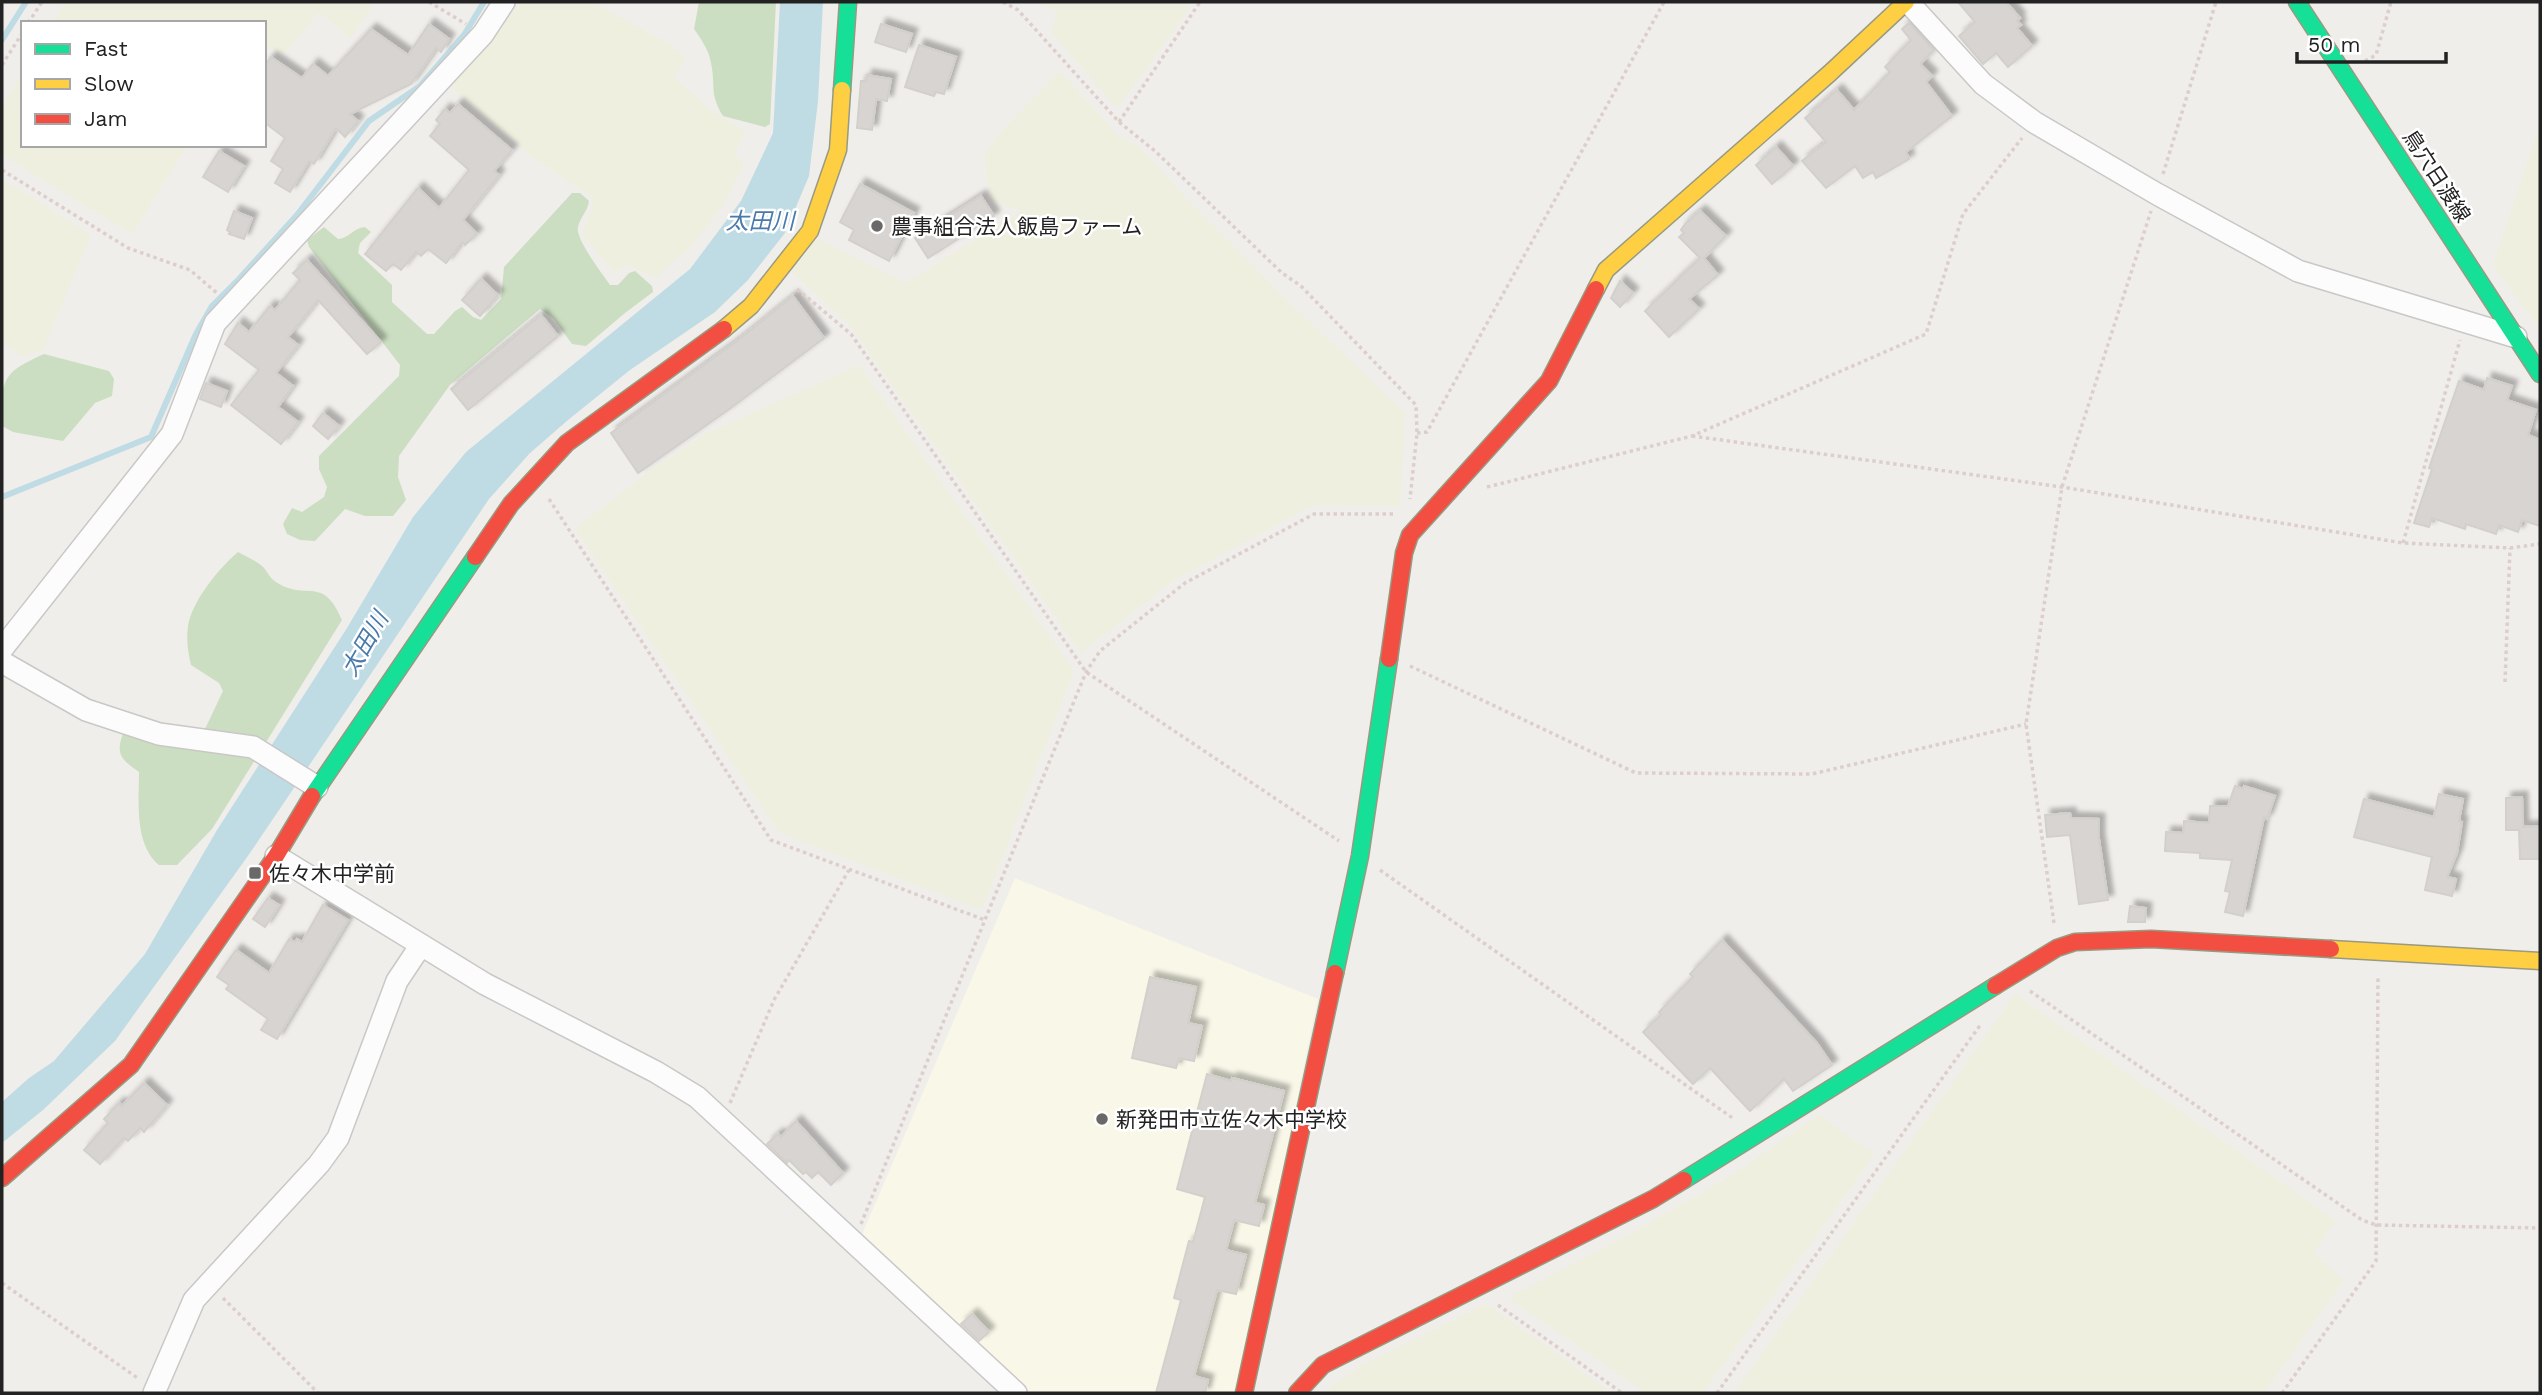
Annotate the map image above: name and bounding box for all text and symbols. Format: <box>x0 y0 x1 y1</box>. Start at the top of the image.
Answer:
legend <box>21 21 266 147</box>
scale bar <box>2297 21 2446 65</box>
text: 50 m <box>2308 32 2360 57</box>
text: Fast <box>84 36 128 61</box>
text: Slow <box>84 71 134 96</box>
text: Jam <box>84 106 127 131</box>
street label: 鳥穴日渡線 <box>2398 125 2476 227</box>
water label: 太田川 <box>726 208 798 235</box>
place label: 農事組合法人飯島ファーム <box>891 214 1142 239</box>
marker: 農事組合法人飯島ファーム <box>869 218 885 234</box>
water label: 太田川 <box>336 605 395 681</box>
place label: 佐々木中学前 <box>269 861 395 886</box>
marker: 佐々木中学前 <box>247 865 263 881</box>
place label: 新発田市立佐々木中学校 <box>1116 1107 1347 1132</box>
marker: 新発田市立佐々木中学校 <box>1094 1111 1110 1127</box>

